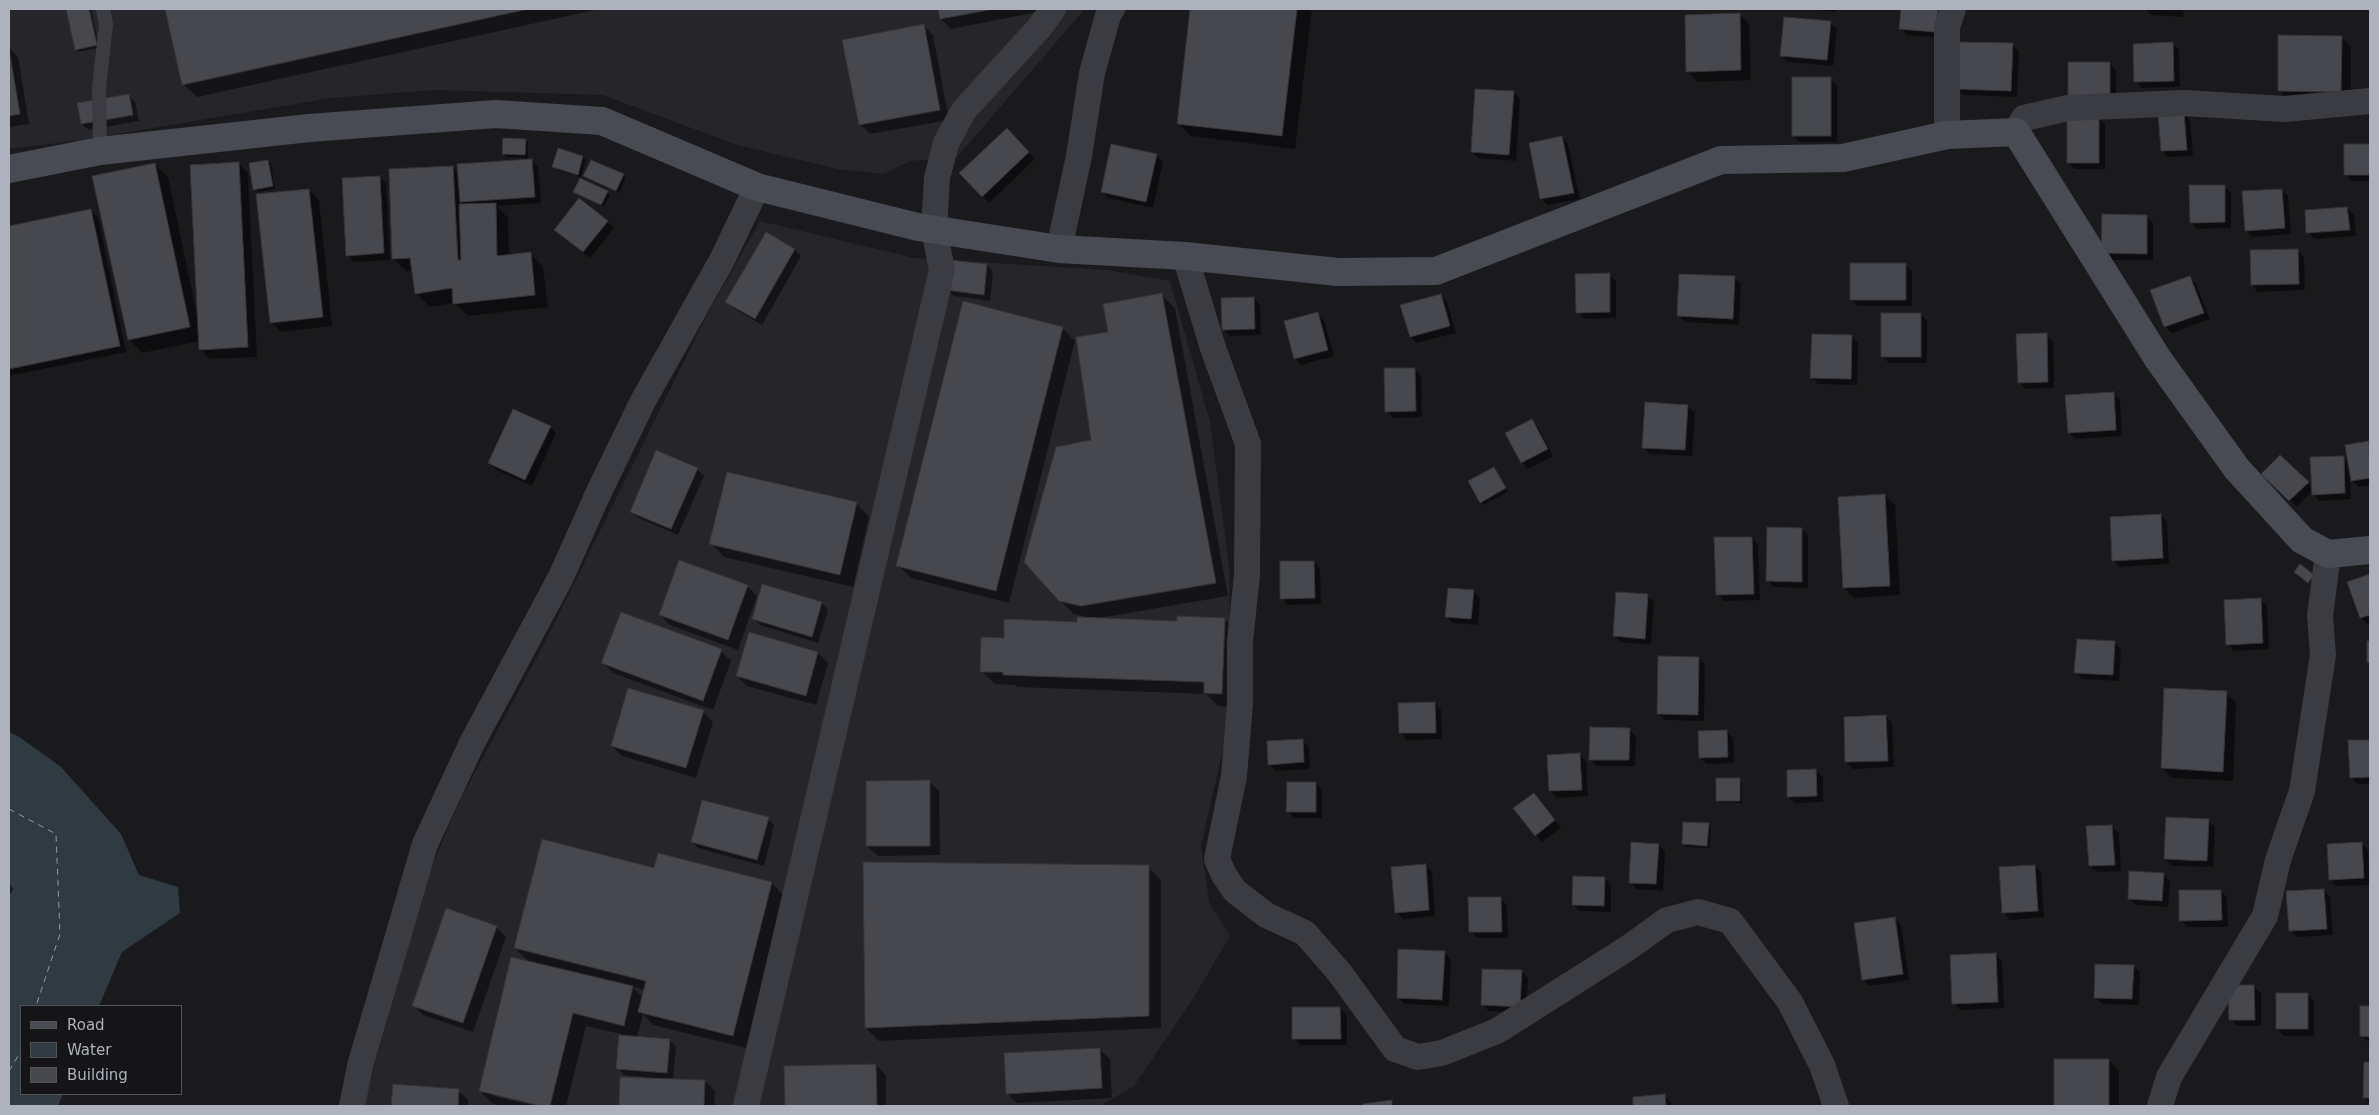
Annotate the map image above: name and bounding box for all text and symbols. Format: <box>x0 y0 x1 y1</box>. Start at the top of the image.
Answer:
legend <box>20 1005 182 1095</box>
text: Road <box>67 1016 105 1034</box>
text: Water <box>67 1041 111 1059</box>
text: Building <box>67 1066 128 1084</box>

